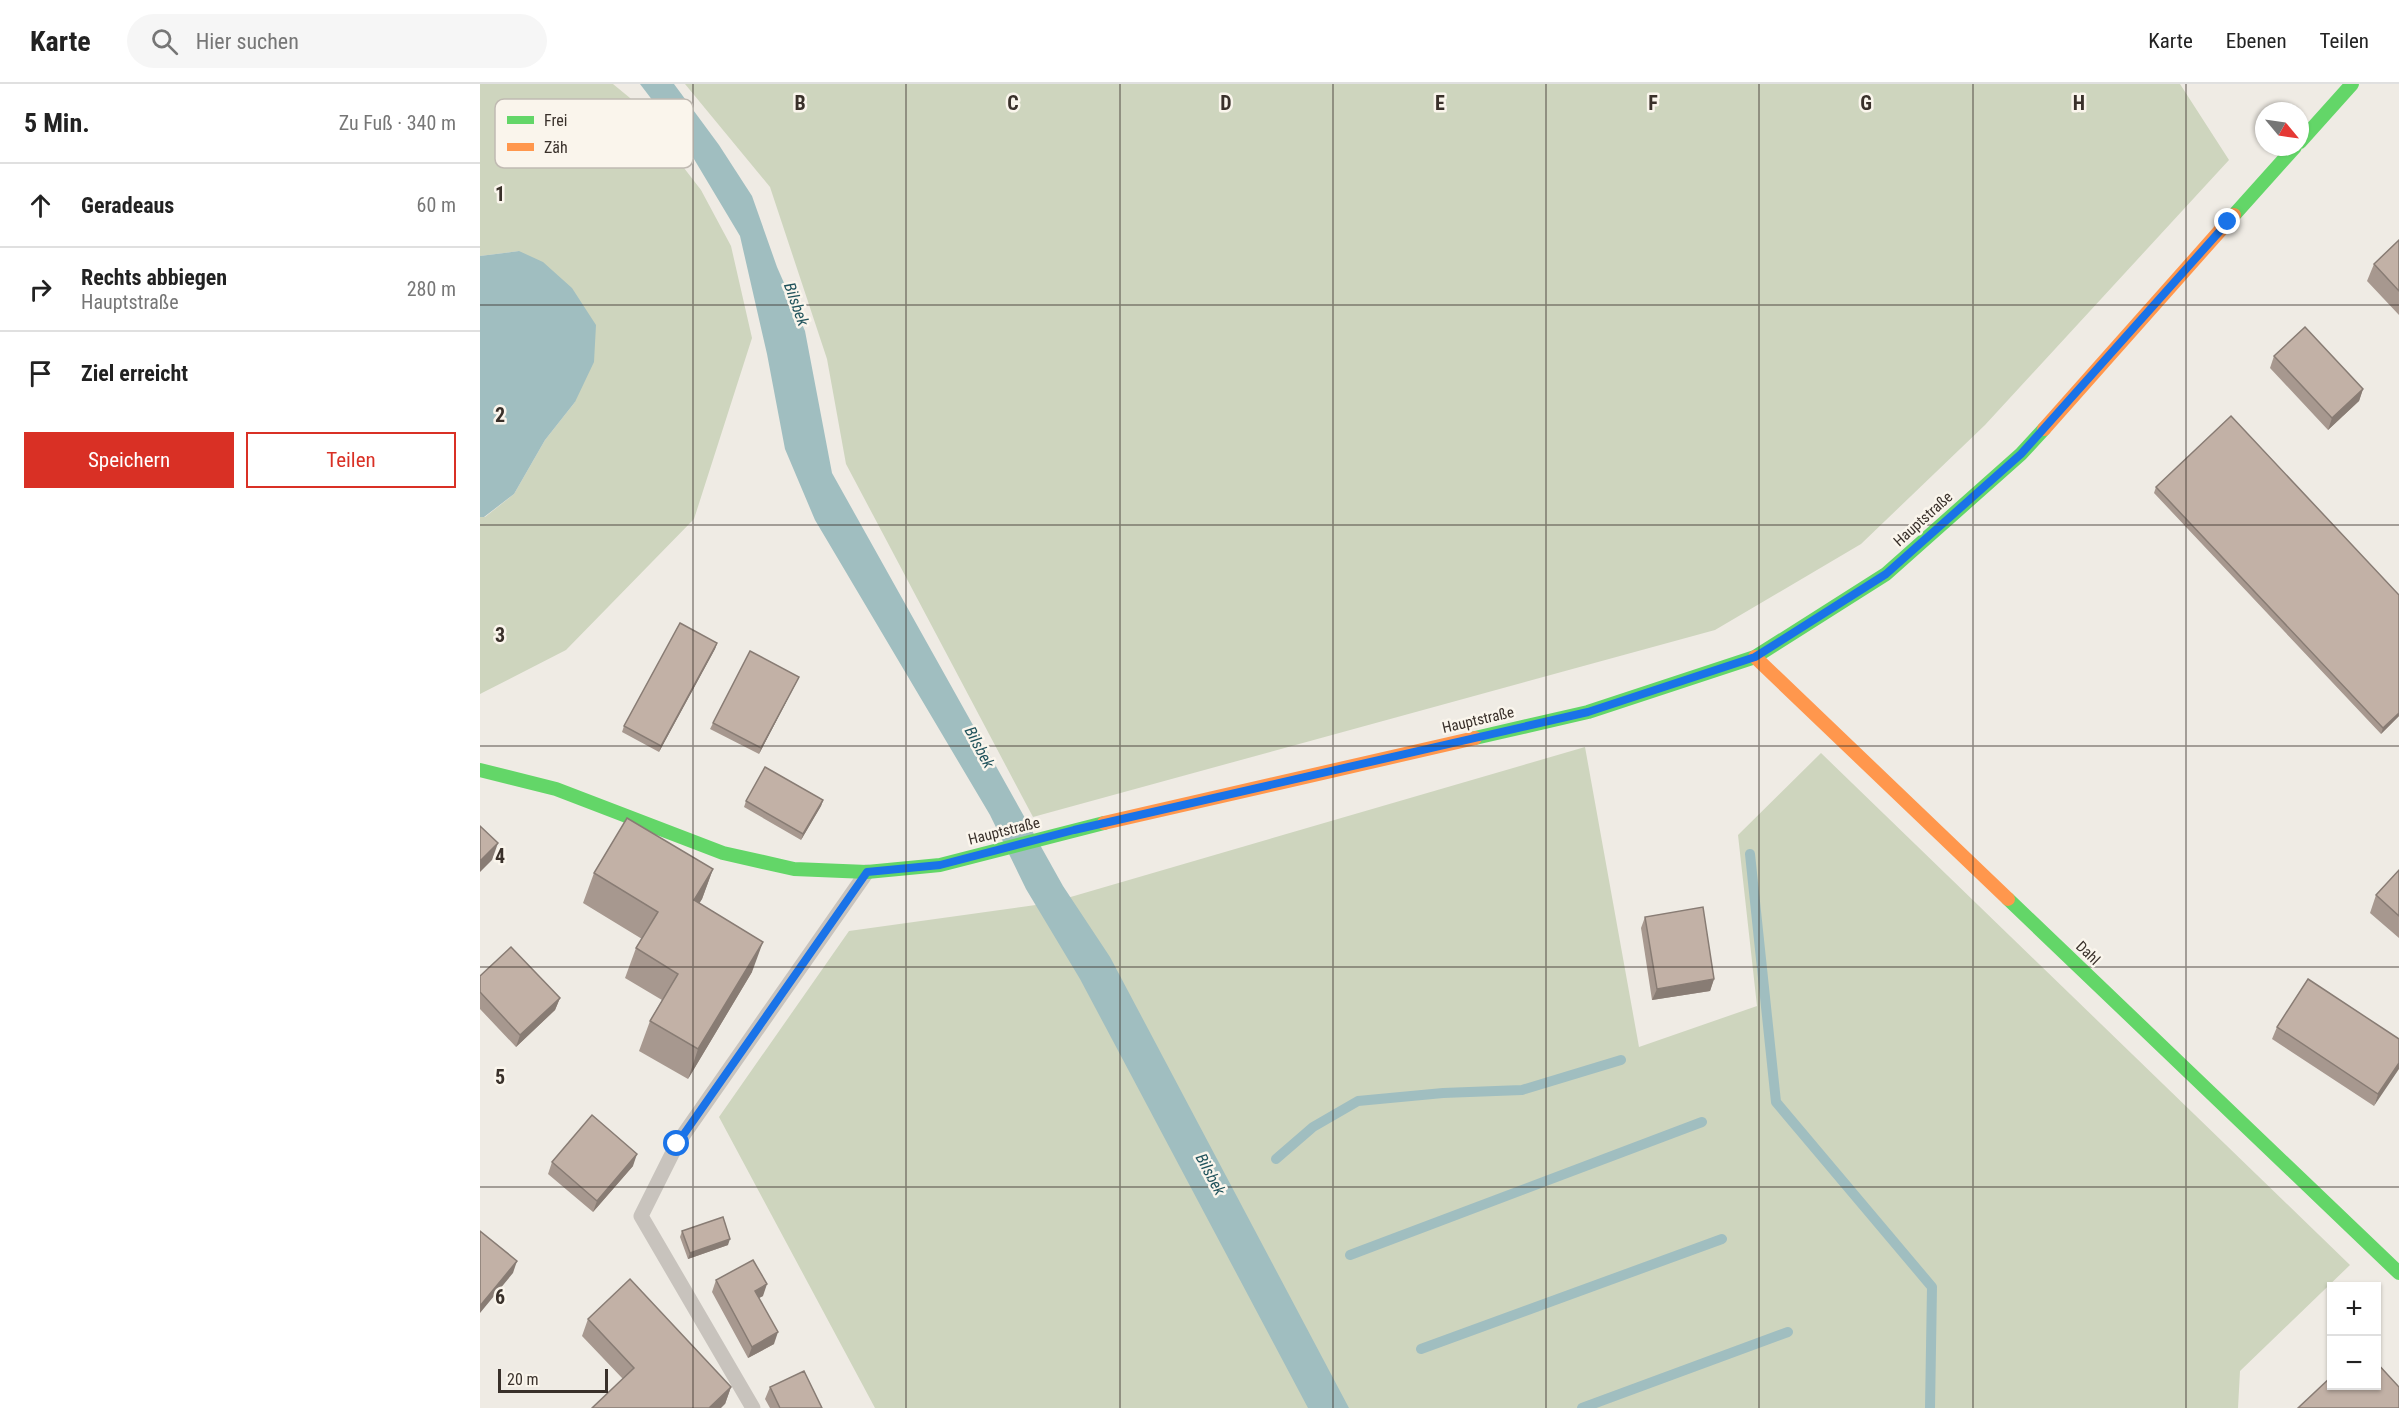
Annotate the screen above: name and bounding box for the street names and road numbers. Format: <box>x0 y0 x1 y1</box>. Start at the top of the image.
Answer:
street label: Hauptstraße <box>1890 488 1956 550</box>
street label: Hauptstraße <box>1440 703 1516 737</box>
street label: Hauptstraße <box>966 813 1042 849</box>
street label: Dahl <box>2072 937 2104 969</box>

